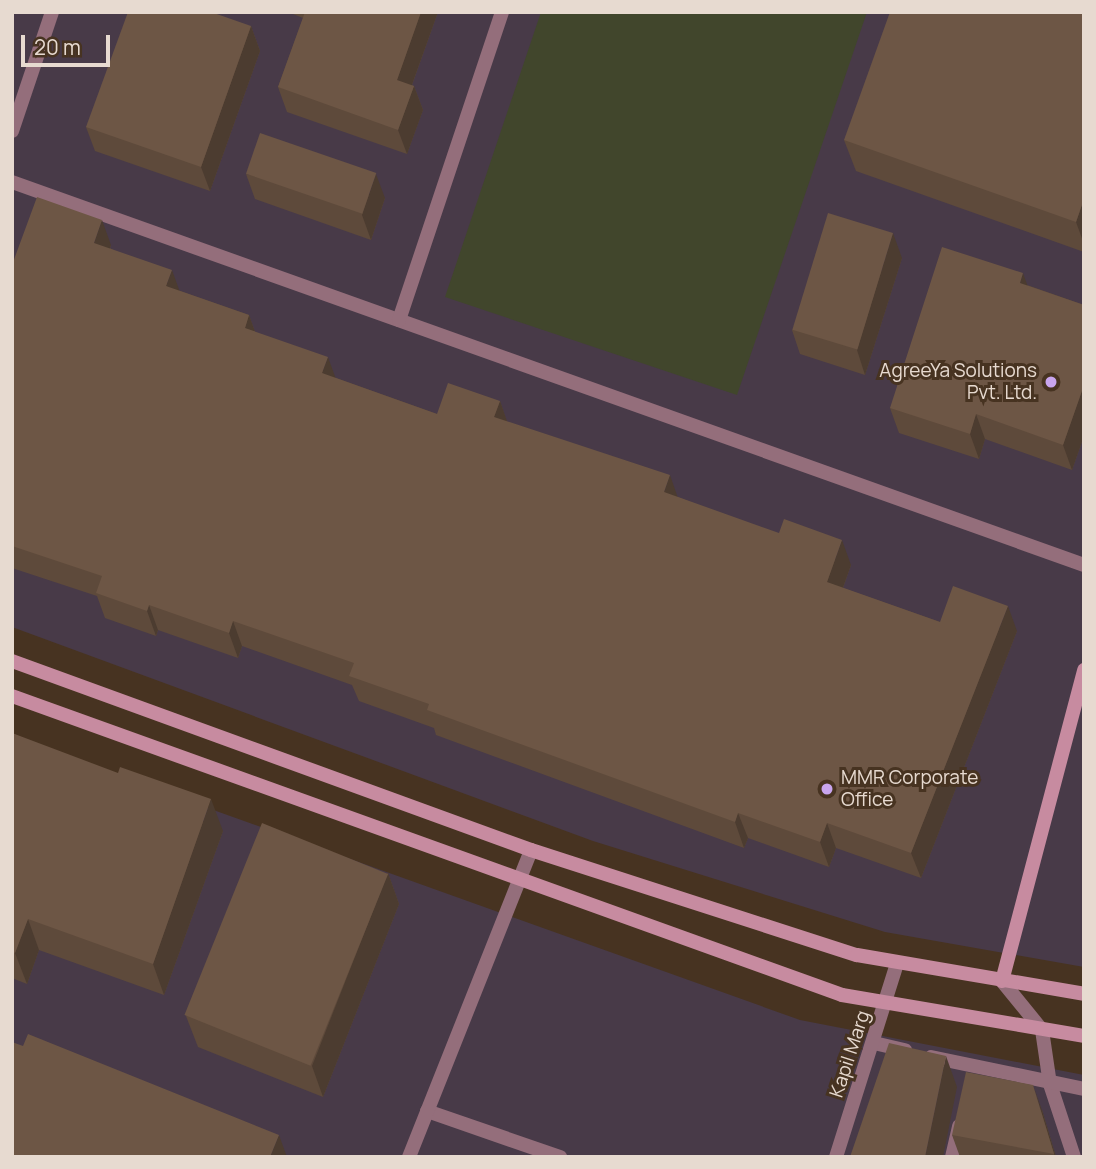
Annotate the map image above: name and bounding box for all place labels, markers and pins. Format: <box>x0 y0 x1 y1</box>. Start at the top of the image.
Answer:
place label: AgreeYa Solutions Pvt. Ltd. <box>879 360 1037 404</box>
marker: AgreeYa Solutions Pvt. Ltd. <box>1043 374 1059 390</box>
place label: MMR Corporate Office <box>841 767 978 811</box>
marker: MMR Corporate Office <box>819 781 835 797</box>

